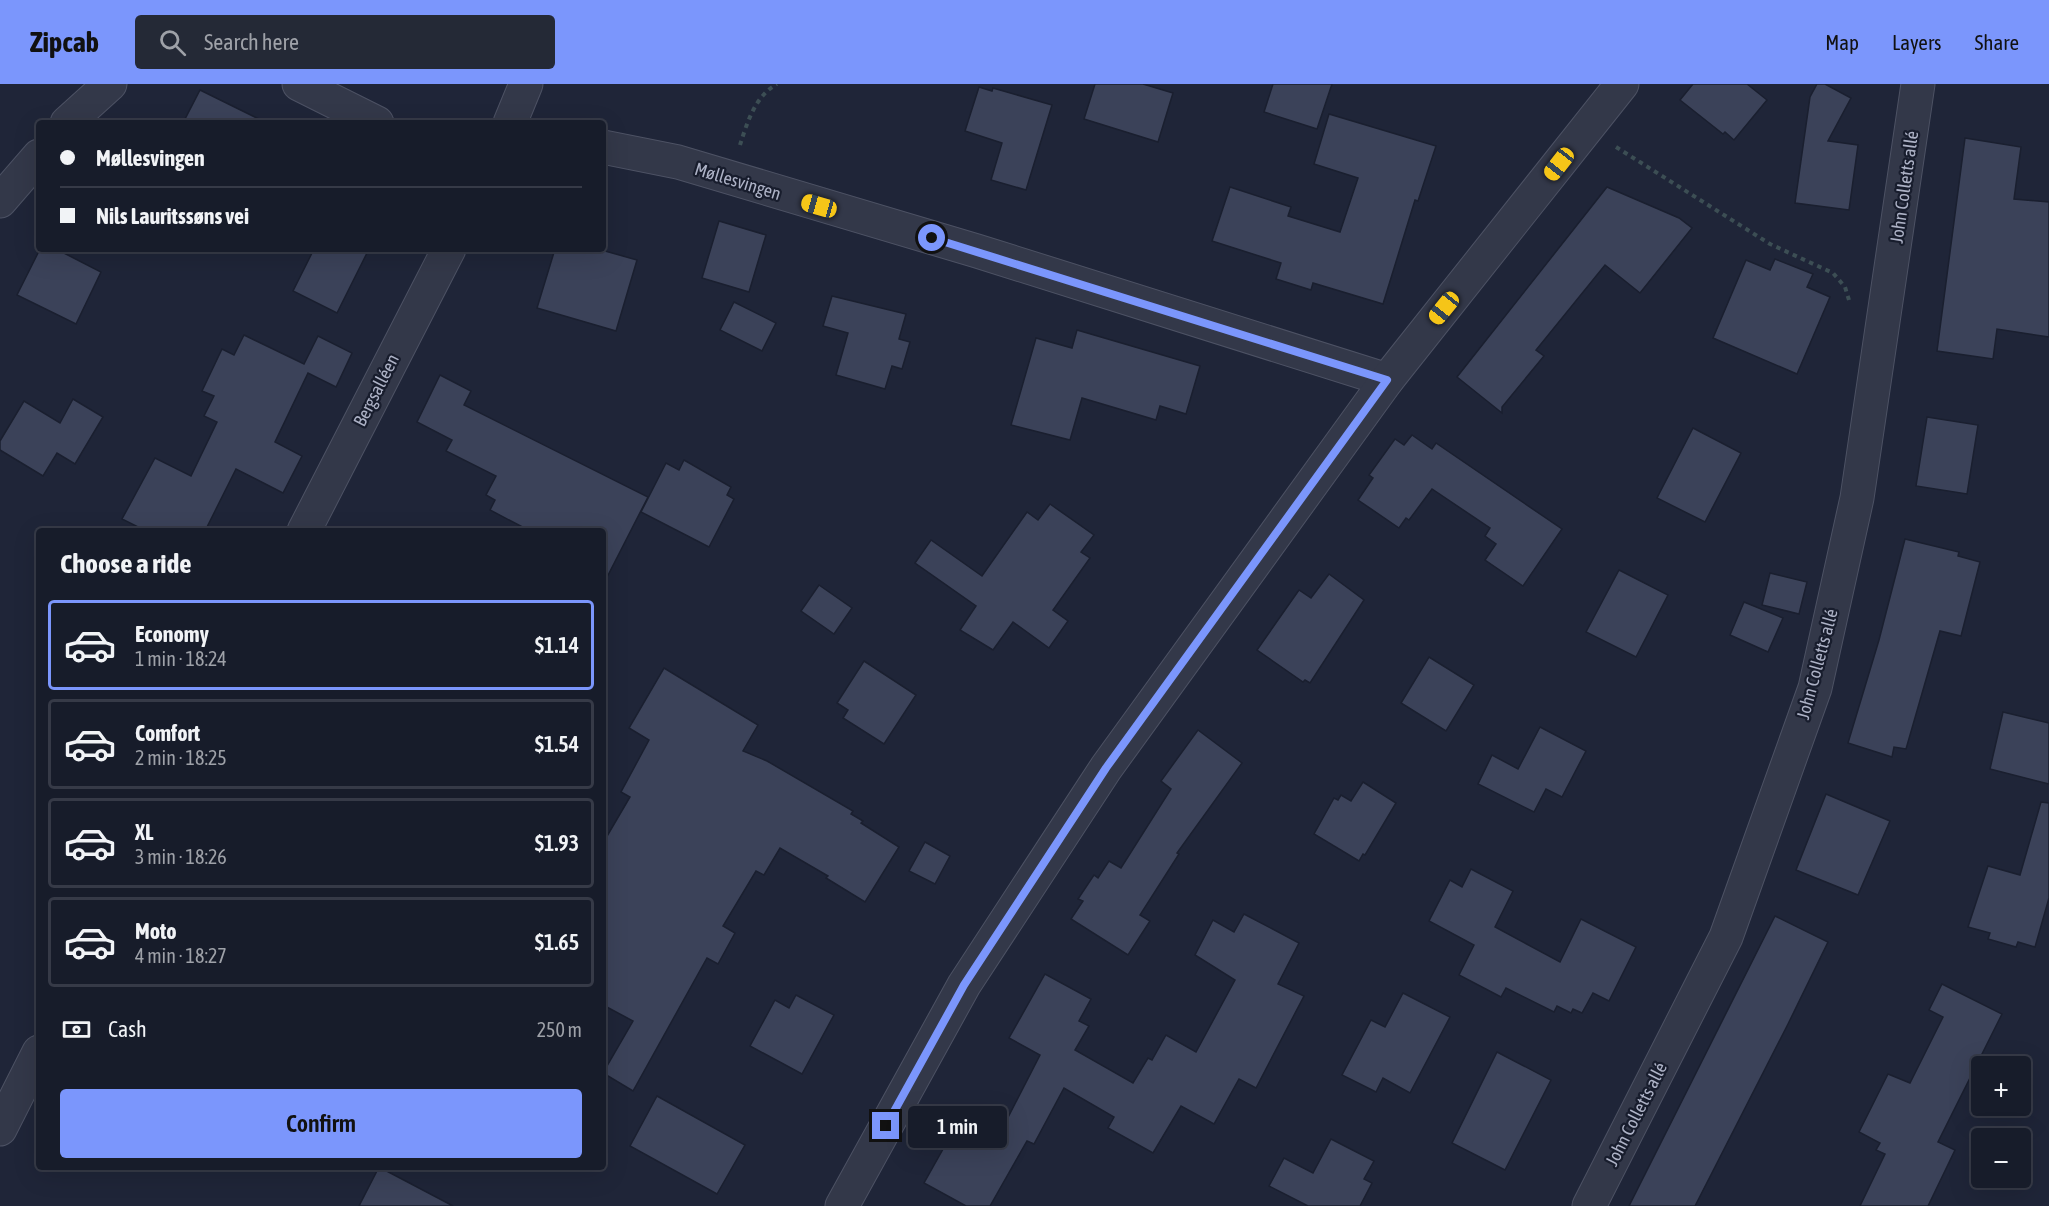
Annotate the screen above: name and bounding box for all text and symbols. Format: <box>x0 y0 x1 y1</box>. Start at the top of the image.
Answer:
search box <box>135 15 555 69</box>
text: Zipcab <box>30 26 99 58</box>
icon: search <box>156 26 189 59</box>
text: Search here <box>204 29 299 55</box>
text: Map <box>1825 30 1859 54</box>
text: Layers <box>1892 30 1942 54</box>
text: Share <box>1975 30 2019 54</box>
street label: John Colletts allé <box>1886 129 1922 245</box>
car <box>1541 144 1577 184</box>
text: Møllesvingen <box>96 145 205 171</box>
street label: Møllesvingen <box>692 158 784 204</box>
car <box>799 192 839 220</box>
text: Nils Lauritssøns vei <box>96 203 249 229</box>
route start <box>918 224 945 251</box>
car <box>1426 288 1462 328</box>
street label: Bergsalléen <box>349 350 403 430</box>
text: Choose a ride <box>60 548 192 579</box>
street label: John Colletts allé <box>1792 607 1842 721</box>
icon: car <box>63 618 117 672</box>
text: Economy <box>135 621 209 647</box>
text: $1.14 <box>535 632 579 658</box>
text: 1 min · 18:24 <box>135 647 227 670</box>
icon: car <box>63 717 117 771</box>
text: Comfort <box>135 720 200 746</box>
text: $1.54 <box>535 731 579 757</box>
text: 2 min · 18:25 <box>135 746 227 769</box>
icon: car <box>63 816 117 870</box>
text: XL <box>135 819 153 845</box>
text: $1.93 <box>535 830 579 856</box>
text: 3 min · 18:26 <box>135 845 227 868</box>
icon: car <box>63 915 117 969</box>
text: Moto <box>135 918 177 944</box>
text: $1.65 <box>535 929 579 955</box>
text: 4 min · 18:27 <box>135 944 227 967</box>
icon: cash <box>60 1013 93 1046</box>
text: Cash <box>108 1016 147 1042</box>
text: 250 m <box>537 1018 582 1041</box>
map controls <box>1971 1056 2031 1188</box>
button: + <box>1971 1056 2031 1116</box>
street label: John Colletts allé <box>1601 1059 1671 1169</box>
button: Confirm <box>60 1089 582 1158</box>
callout: 1 min <box>907 1105 1006 1147</box>
route end <box>872 1112 899 1139</box>
text: 1 min <box>937 1115 978 1138</box>
button: − <box>1971 1128 2031 1188</box>

